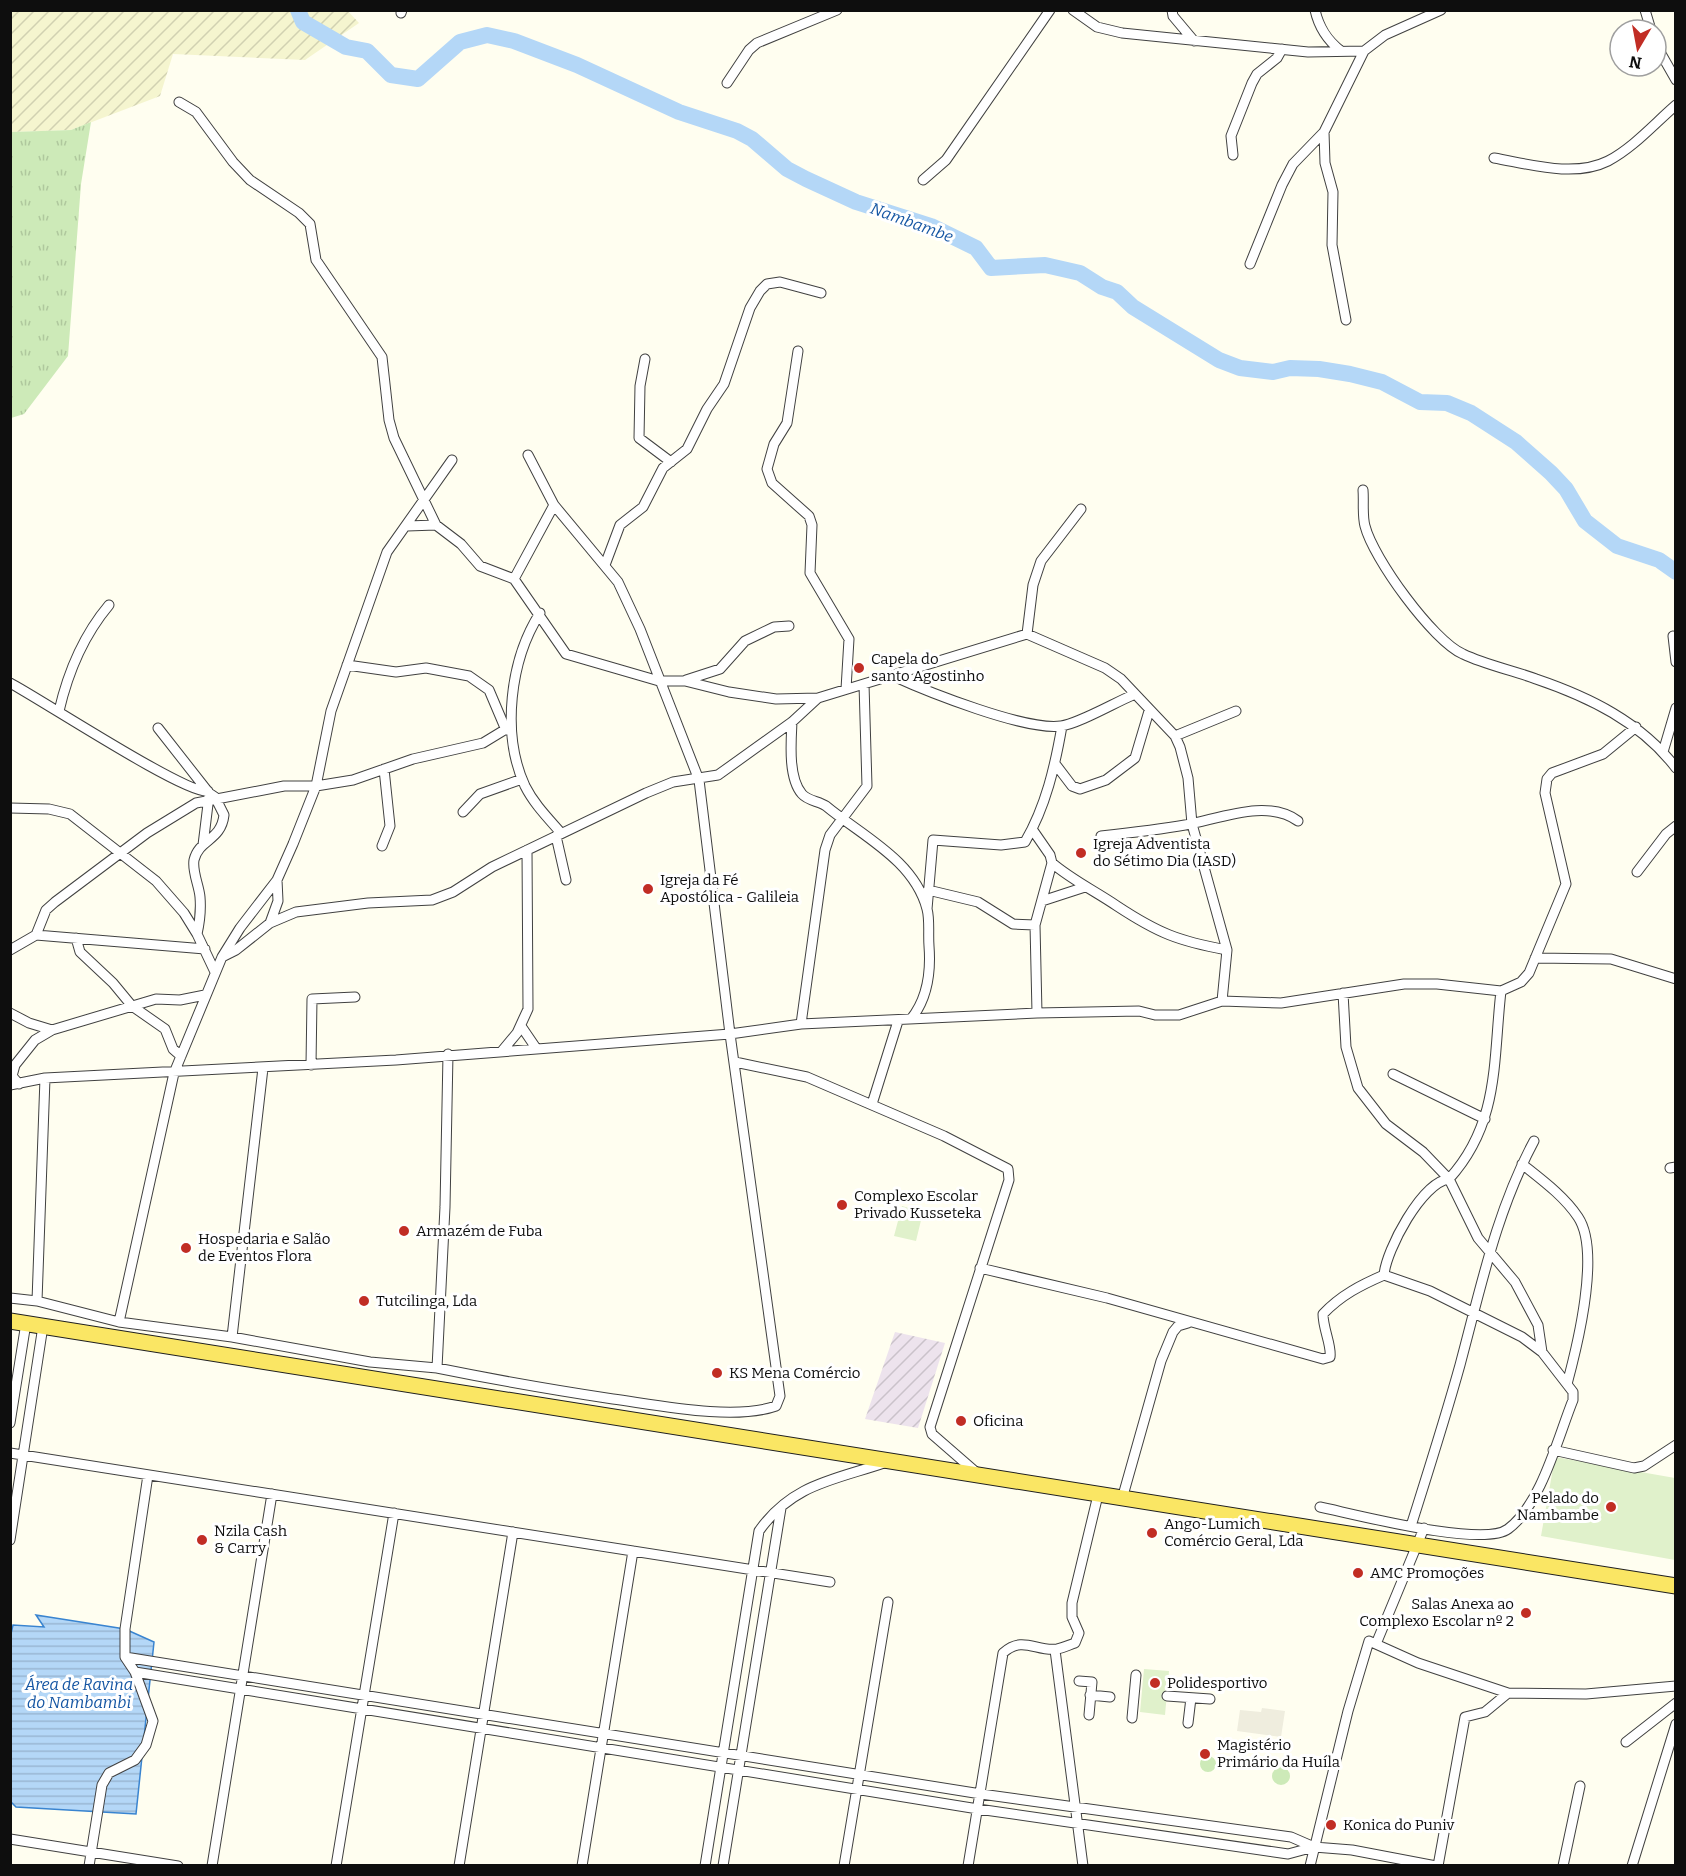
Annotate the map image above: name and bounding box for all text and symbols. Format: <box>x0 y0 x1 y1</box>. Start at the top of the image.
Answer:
north arrow <box>1608 18 1668 78</box>
text: N <box>1628 52 1643 73</box>
water label: Nambambe <box>868 199 956 246</box>
place label: Capela do santo Agostinho <box>871 650 984 685</box>
marker: Capela do santo Agostinho <box>852 661 866 675</box>
place label: Igreja Adventista do Sétimo Dia (IASD) <box>1093 835 1236 870</box>
marker: Igreja Adventista do Sétimo Dia (IASD) <box>1074 846 1088 860</box>
place label: Igreja da Fé Apostólica - Galileia <box>660 871 799 906</box>
marker: Igreja da Fé Apostólica - Galileia <box>641 882 655 896</box>
place label: Complexo Escolar Privado Kusseteka <box>854 1187 981 1222</box>
marker: Complexo Escolar Privado Kusseteka <box>835 1198 849 1212</box>
place label: Armazém de Fuba <box>416 1222 543 1240</box>
marker: Armazém de Fuba <box>397 1224 411 1238</box>
place label: Hospedaria e Salão de Eventos Flora <box>198 1230 330 1265</box>
marker: Hospedaria e Salão de Eventos Flora <box>179 1241 193 1255</box>
place label: Tutcilinga, Lda <box>376 1292 477 1310</box>
marker: Tutcilinga, Lda <box>357 1294 371 1308</box>
place label: KS Mena Comércio <box>729 1364 861 1382</box>
marker: KS Mena Comércio <box>710 1366 724 1380</box>
place label: Oficina <box>973 1412 1023 1430</box>
marker: Oficina <box>954 1414 968 1428</box>
place label: Pelado do Nambambe <box>1517 1489 1599 1524</box>
marker: Pelado do Nambambe <box>1604 1500 1618 1514</box>
place label: Ango-Lumich Comércio Geral, Lda <box>1164 1515 1304 1550</box>
place label: Nzila Cash & Carry <box>214 1522 288 1557</box>
marker: Ango-Lumich Comércio Geral, Lda <box>1145 1526 1159 1540</box>
marker: Nzila Cash & Carry <box>195 1533 209 1547</box>
place label: AMC Promoções <box>1370 1564 1484 1582</box>
marker: AMC Promoções <box>1351 1566 1365 1580</box>
place label: Salas Anexa ao Complexo Escolar nº 2 <box>1359 1595 1514 1630</box>
marker: Salas Anexa ao Complexo Escolar nº 2 <box>1519 1606 1533 1620</box>
water label: Área de Ravina do Nambambi <box>24 1674 133 1712</box>
place label: Polidesportivo <box>1167 1674 1267 1692</box>
marker: Polidesportivo <box>1148 1676 1162 1690</box>
place label: Magistério Primário da Huíla <box>1217 1736 1340 1771</box>
marker: Magistério Primário da Huíla <box>1198 1747 1212 1761</box>
place label: Konica do Puniv <box>1343 1816 1454 1834</box>
marker: Konica do Puniv <box>1324 1818 1338 1832</box>

